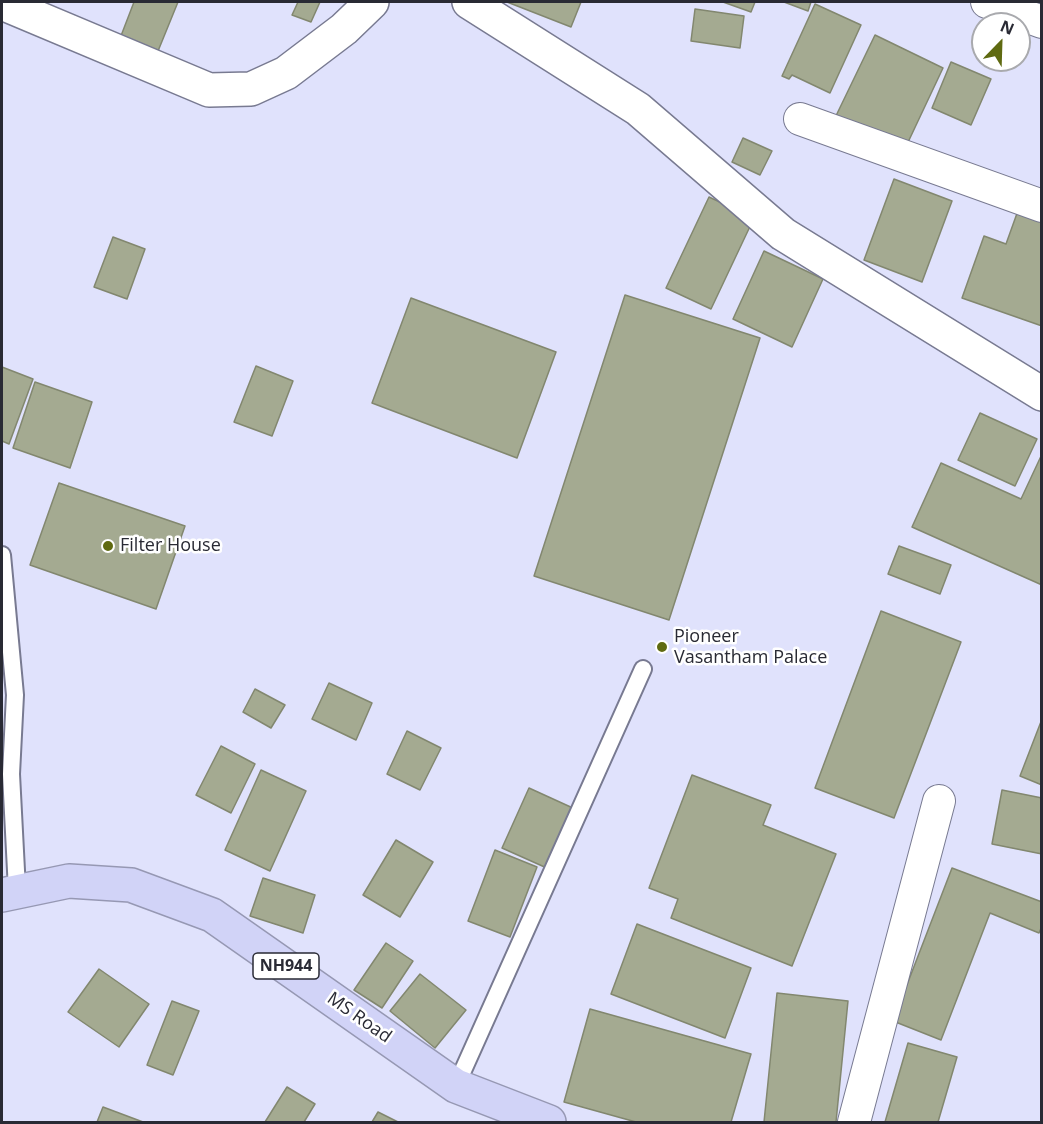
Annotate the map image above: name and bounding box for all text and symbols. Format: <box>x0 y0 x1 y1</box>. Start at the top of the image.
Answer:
north arrow <box>971 12 1031 72</box>
text: N <box>997 15 1018 40</box>
place label: Filter House <box>120 535 221 557</box>
marker: Filter House <box>101 539 115 553</box>
place label: Pioneer Vasantham Palace <box>674 626 827 668</box>
marker: Pioneer Vasantham Palace <box>655 640 669 654</box>
road number: NH944 <box>253 953 319 979</box>
street label: MS Road <box>323 988 395 1048</box>

